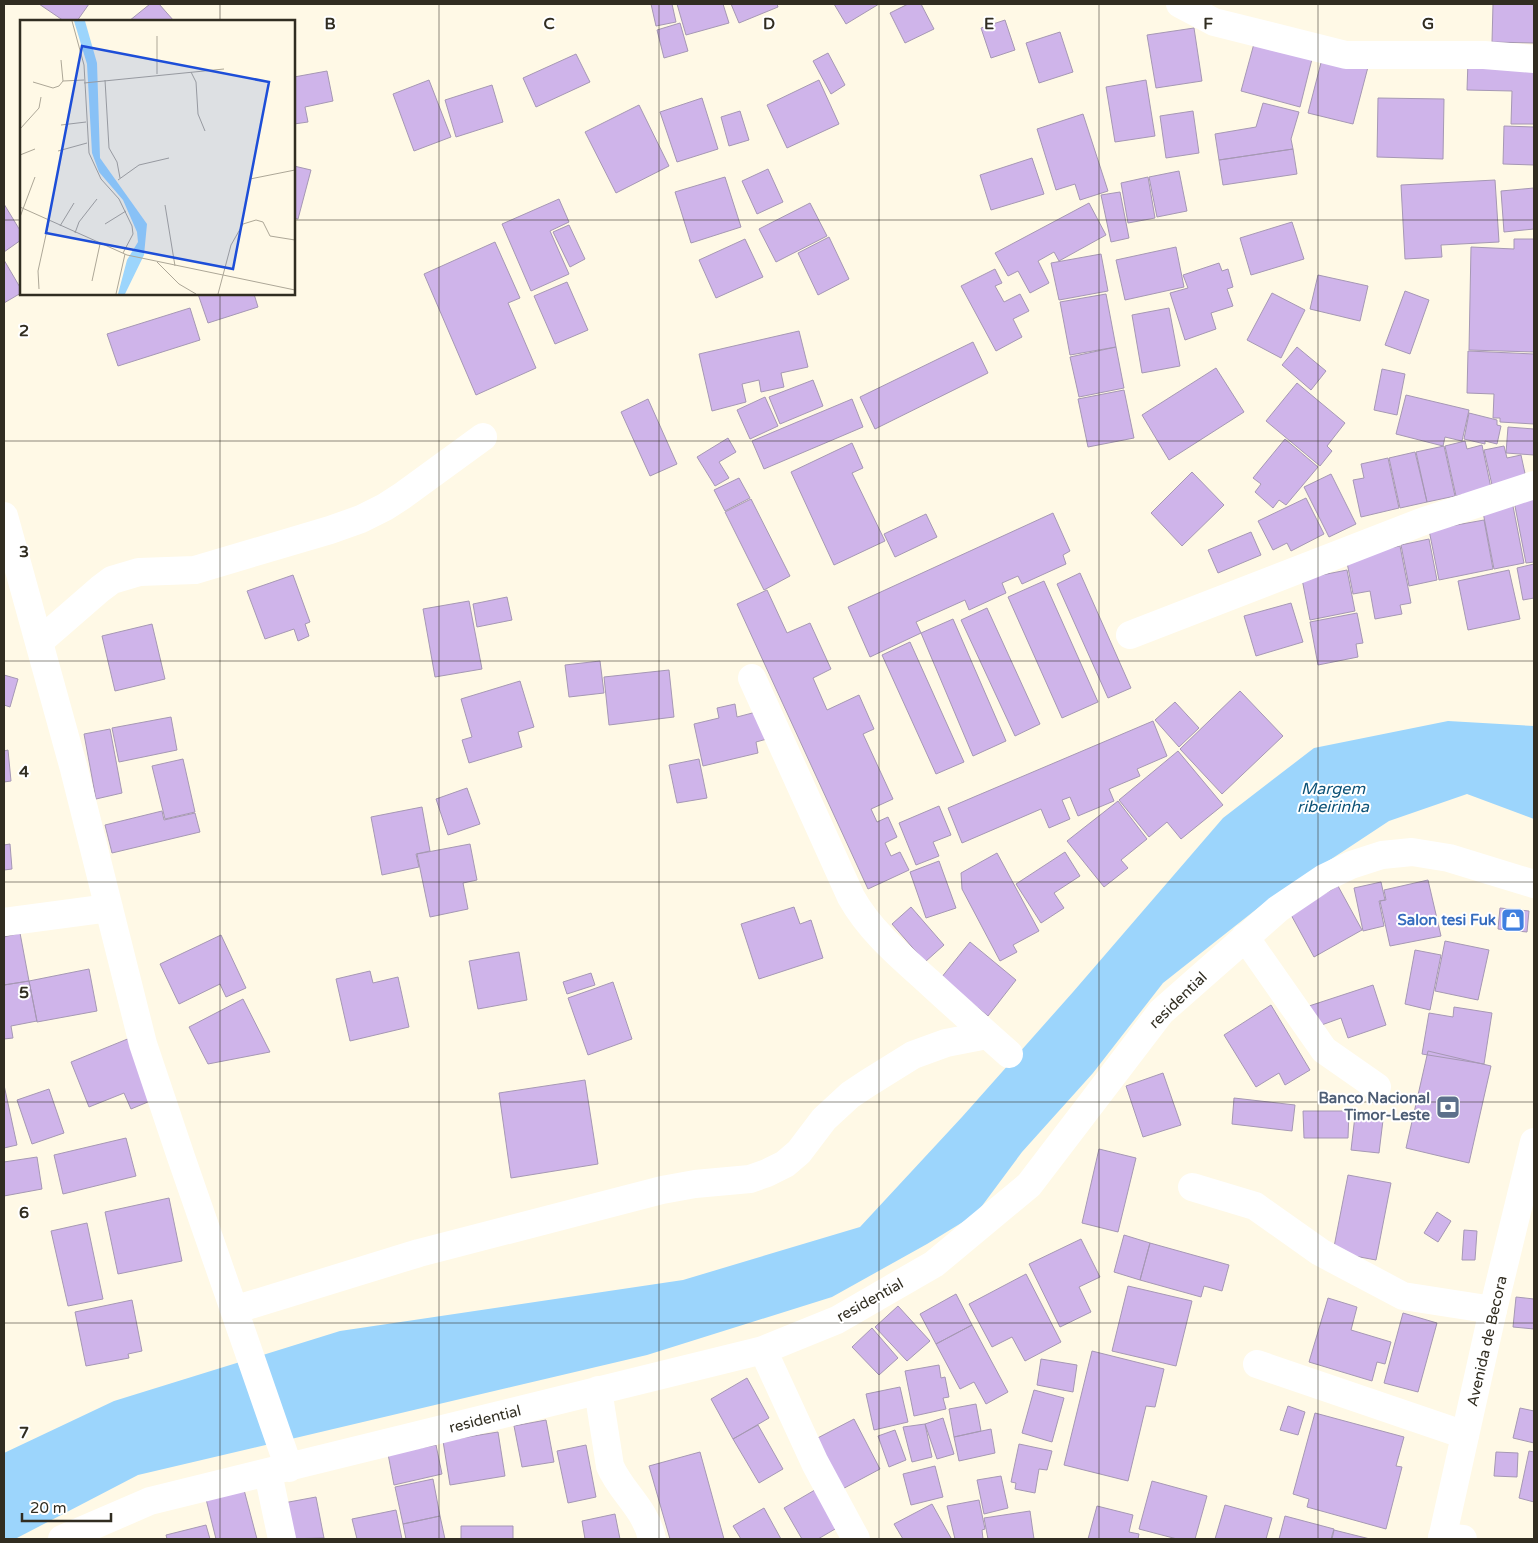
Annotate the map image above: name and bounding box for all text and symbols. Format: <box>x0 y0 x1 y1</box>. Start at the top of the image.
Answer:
text: B <box>324 14 336 34</box>
text: C <box>543 14 555 34</box>
text: D <box>763 14 775 34</box>
text: E <box>984 14 994 34</box>
text: F <box>1203 14 1213 34</box>
text: G <box>1422 14 1434 34</box>
inset map <box>20 20 295 295</box>
text: 2 <box>19 321 29 341</box>
text: 3 <box>19 542 29 562</box>
text: 4 <box>19 762 29 782</box>
water label: Margem ribeirinha <box>1297 779 1370 817</box>
shop icon: Salon tesi Fuk <box>1500 907 1526 933</box>
place label: Salon tesi Fuk <box>1398 911 1496 929</box>
street label: residential <box>1145 968 1211 1032</box>
text: 5 <box>19 983 29 1003</box>
place label: Banco Nacional Timor-Leste <box>1318 1089 1430 1124</box>
bank icon: Banco Nacional Timor-Leste <box>1435 1094 1461 1120</box>
text: 6 <box>19 1203 29 1223</box>
street label: residential <box>833 1274 907 1326</box>
street label: Avenida de Becora <box>1463 1274 1511 1408</box>
street label: residential <box>447 1401 523 1437</box>
text: 7 <box>19 1423 29 1443</box>
scale bar <box>22 1490 111 1522</box>
text: 20 m <box>30 1499 67 1517</box>

